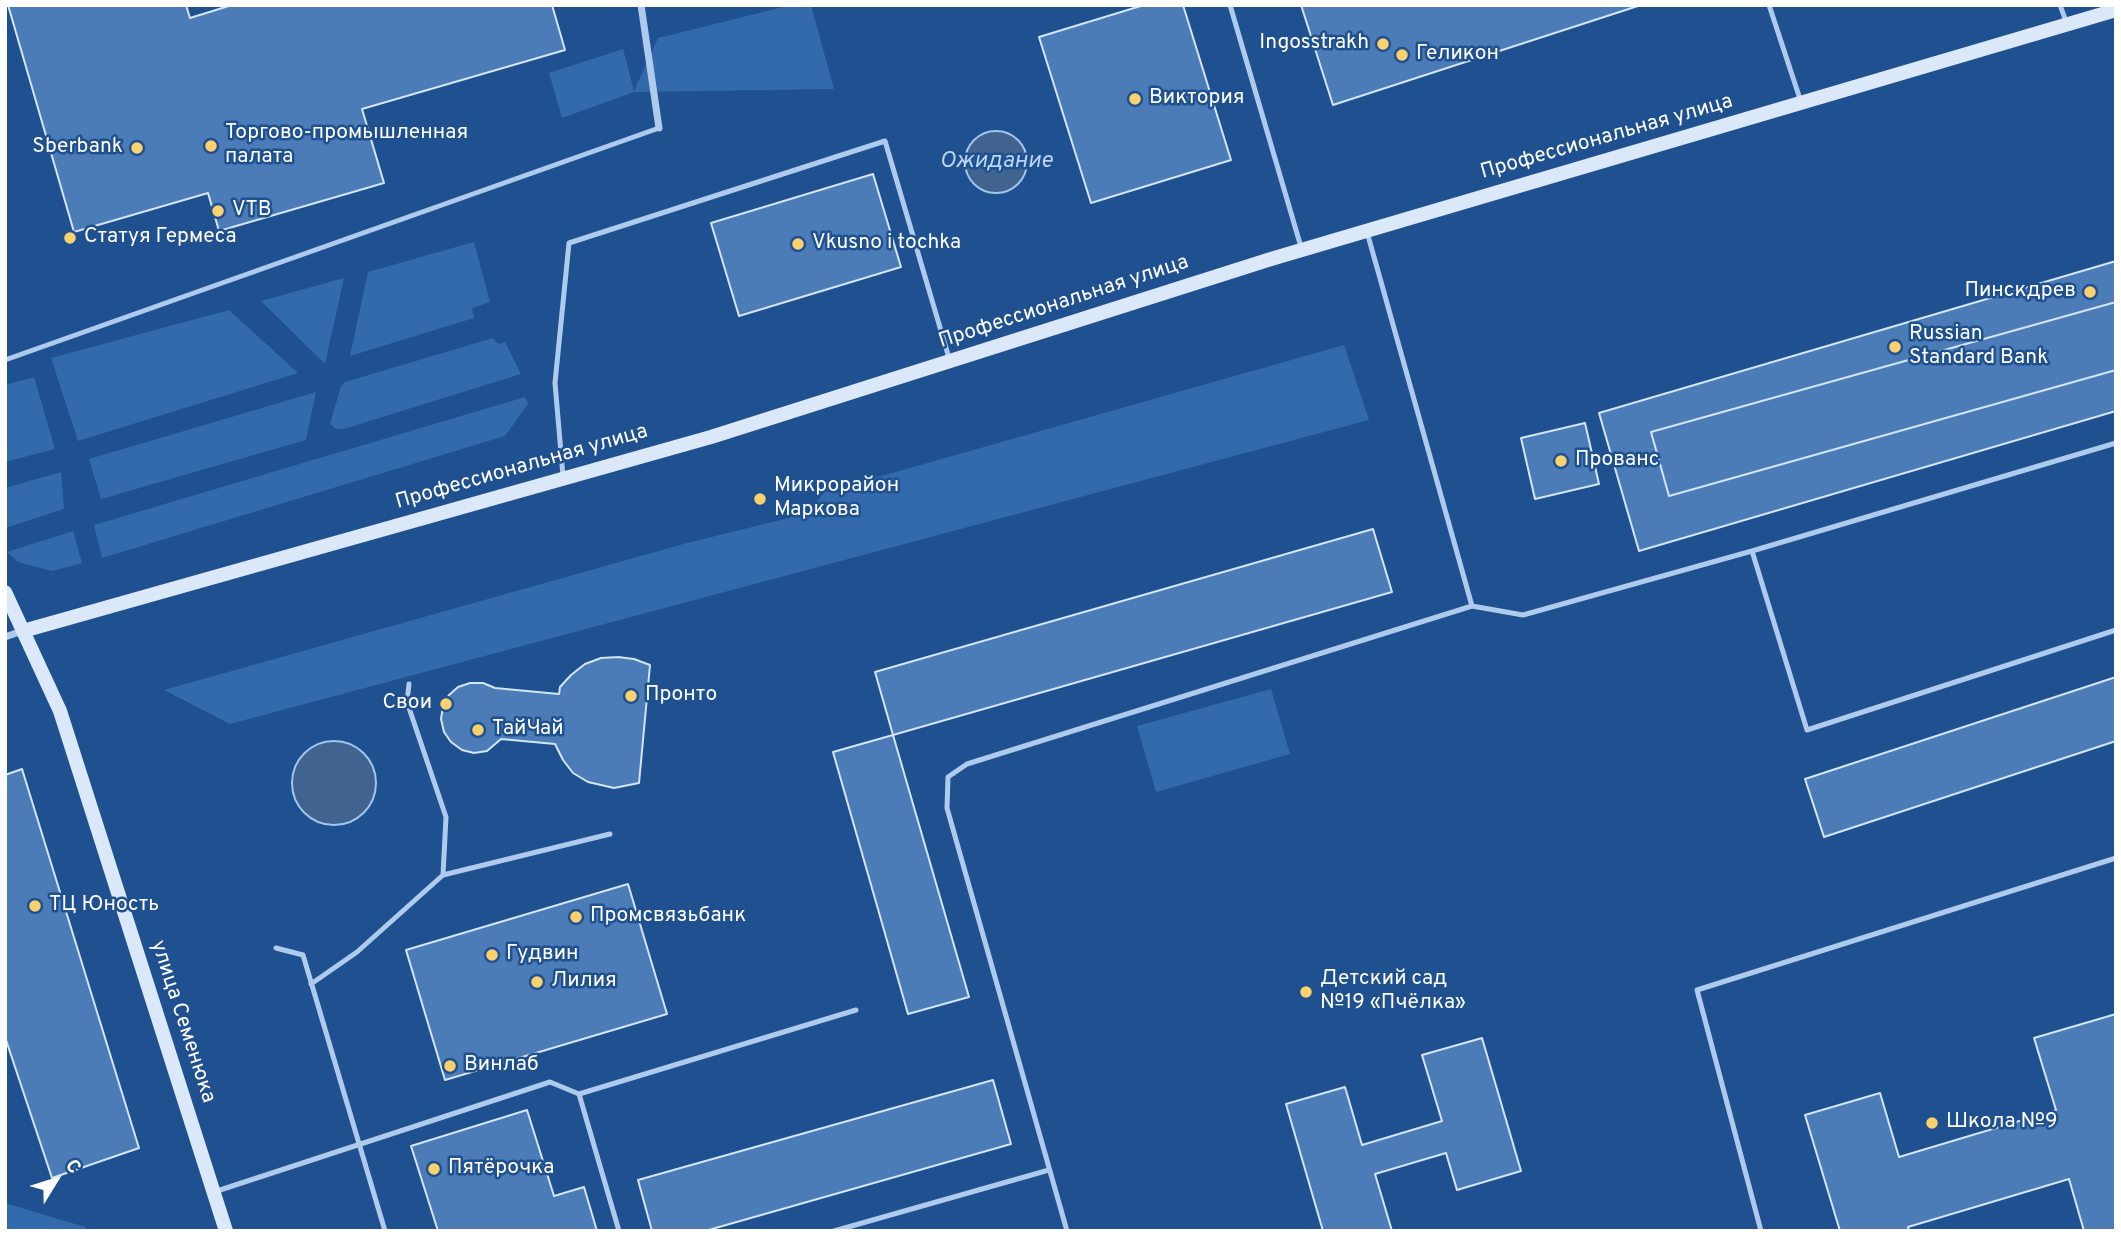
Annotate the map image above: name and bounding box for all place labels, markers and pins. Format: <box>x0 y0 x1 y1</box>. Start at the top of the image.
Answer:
place label: Ingosstrakh <box>1259 31 1369 57</box>
marker: Ingosstrakh <box>1375 36 1391 52</box>
place label: Геликон <box>1416 42 1499 68</box>
marker: Геликон <box>1394 47 1410 63</box>
place label: Виктория <box>1149 86 1245 112</box>
marker: Виктория <box>1127 91 1143 107</box>
place label: Торгово-промышленная палата <box>225 121 468 171</box>
place label: Sberbank <box>32 135 123 161</box>
marker: Торгово-промышленная палата <box>203 138 219 154</box>
marker: Sberbank <box>129 140 145 156</box>
place label: VTB <box>232 198 271 224</box>
marker: VTB <box>210 203 226 219</box>
place label: Статуя Гермеса <box>84 225 236 251</box>
marker: Статуя Гермеса <box>62 230 78 246</box>
place label: Vkusno i tochka <box>812 231 961 257</box>
marker: Vkusno i tochka <box>790 236 806 252</box>
place label: Пинскдрев <box>1964 279 2076 305</box>
marker: Пинскдрев <box>2082 284 2098 300</box>
place label: Russian Standard Bank <box>1909 322 2048 372</box>
marker: Russian Standard Bank <box>1887 339 1903 355</box>
place label: Прованс <box>1575 448 1659 474</box>
marker: Прованс <box>1553 453 1569 469</box>
place label: Микрорайон Маркова <box>774 474 899 524</box>
marker: Микрорайон Маркова <box>752 491 768 507</box>
place label: Пронто <box>645 683 717 709</box>
marker: Пронто <box>623 688 639 704</box>
place label: Свои <box>382 691 432 717</box>
marker: Свои <box>438 696 454 712</box>
place label: ТайЧай <box>492 717 564 743</box>
marker: ТайЧай <box>470 722 486 738</box>
place label: ТЦ Юность <box>49 893 159 919</box>
marker: ТЦ Юность <box>27 898 43 914</box>
place label: Промсвязьбанк <box>590 904 746 930</box>
marker: Промсвязьбанк <box>568 909 584 925</box>
place label: Гудвин <box>506 942 579 968</box>
marker: Гудвин <box>484 947 500 963</box>
place label: Детский сад №19 «Пчёлка» <box>1320 967 1466 1017</box>
place label: Лилия <box>551 969 617 995</box>
marker: Лилия <box>529 974 545 990</box>
marker: Детский сад №19 «Пчёлка» <box>1298 984 1314 1000</box>
place label: Винлаб <box>464 1053 539 1079</box>
marker: Винлаб <box>442 1058 458 1074</box>
place label: Школа №9 <box>1946 1110 2058 1136</box>
marker: Школа №9 <box>1924 1115 1940 1131</box>
place label: Пятёрочка <box>448 1156 554 1182</box>
marker: Пятёрочка <box>426 1161 442 1177</box>

